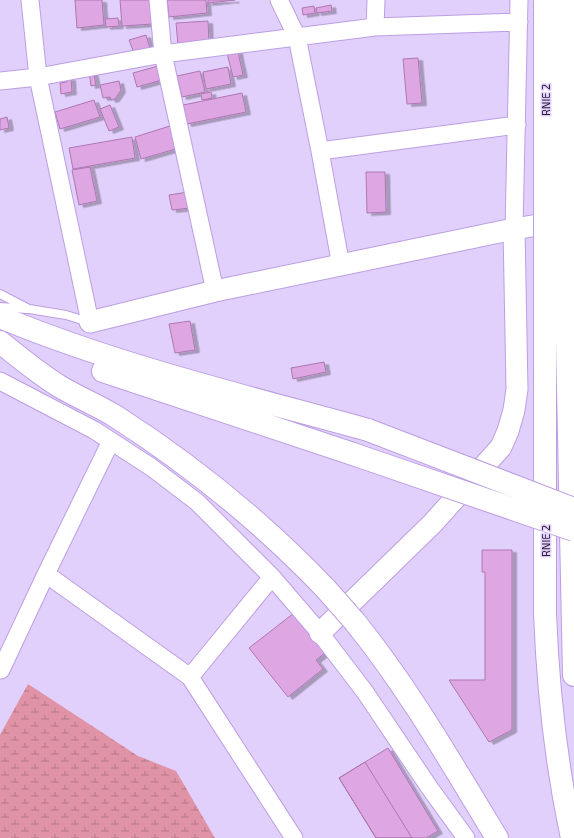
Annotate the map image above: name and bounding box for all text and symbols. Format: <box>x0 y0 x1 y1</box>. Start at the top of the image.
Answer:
street label: RNIE 2 <box>539 84 552 116</box>
street label: RNIE 2 <box>539 525 552 557</box>

